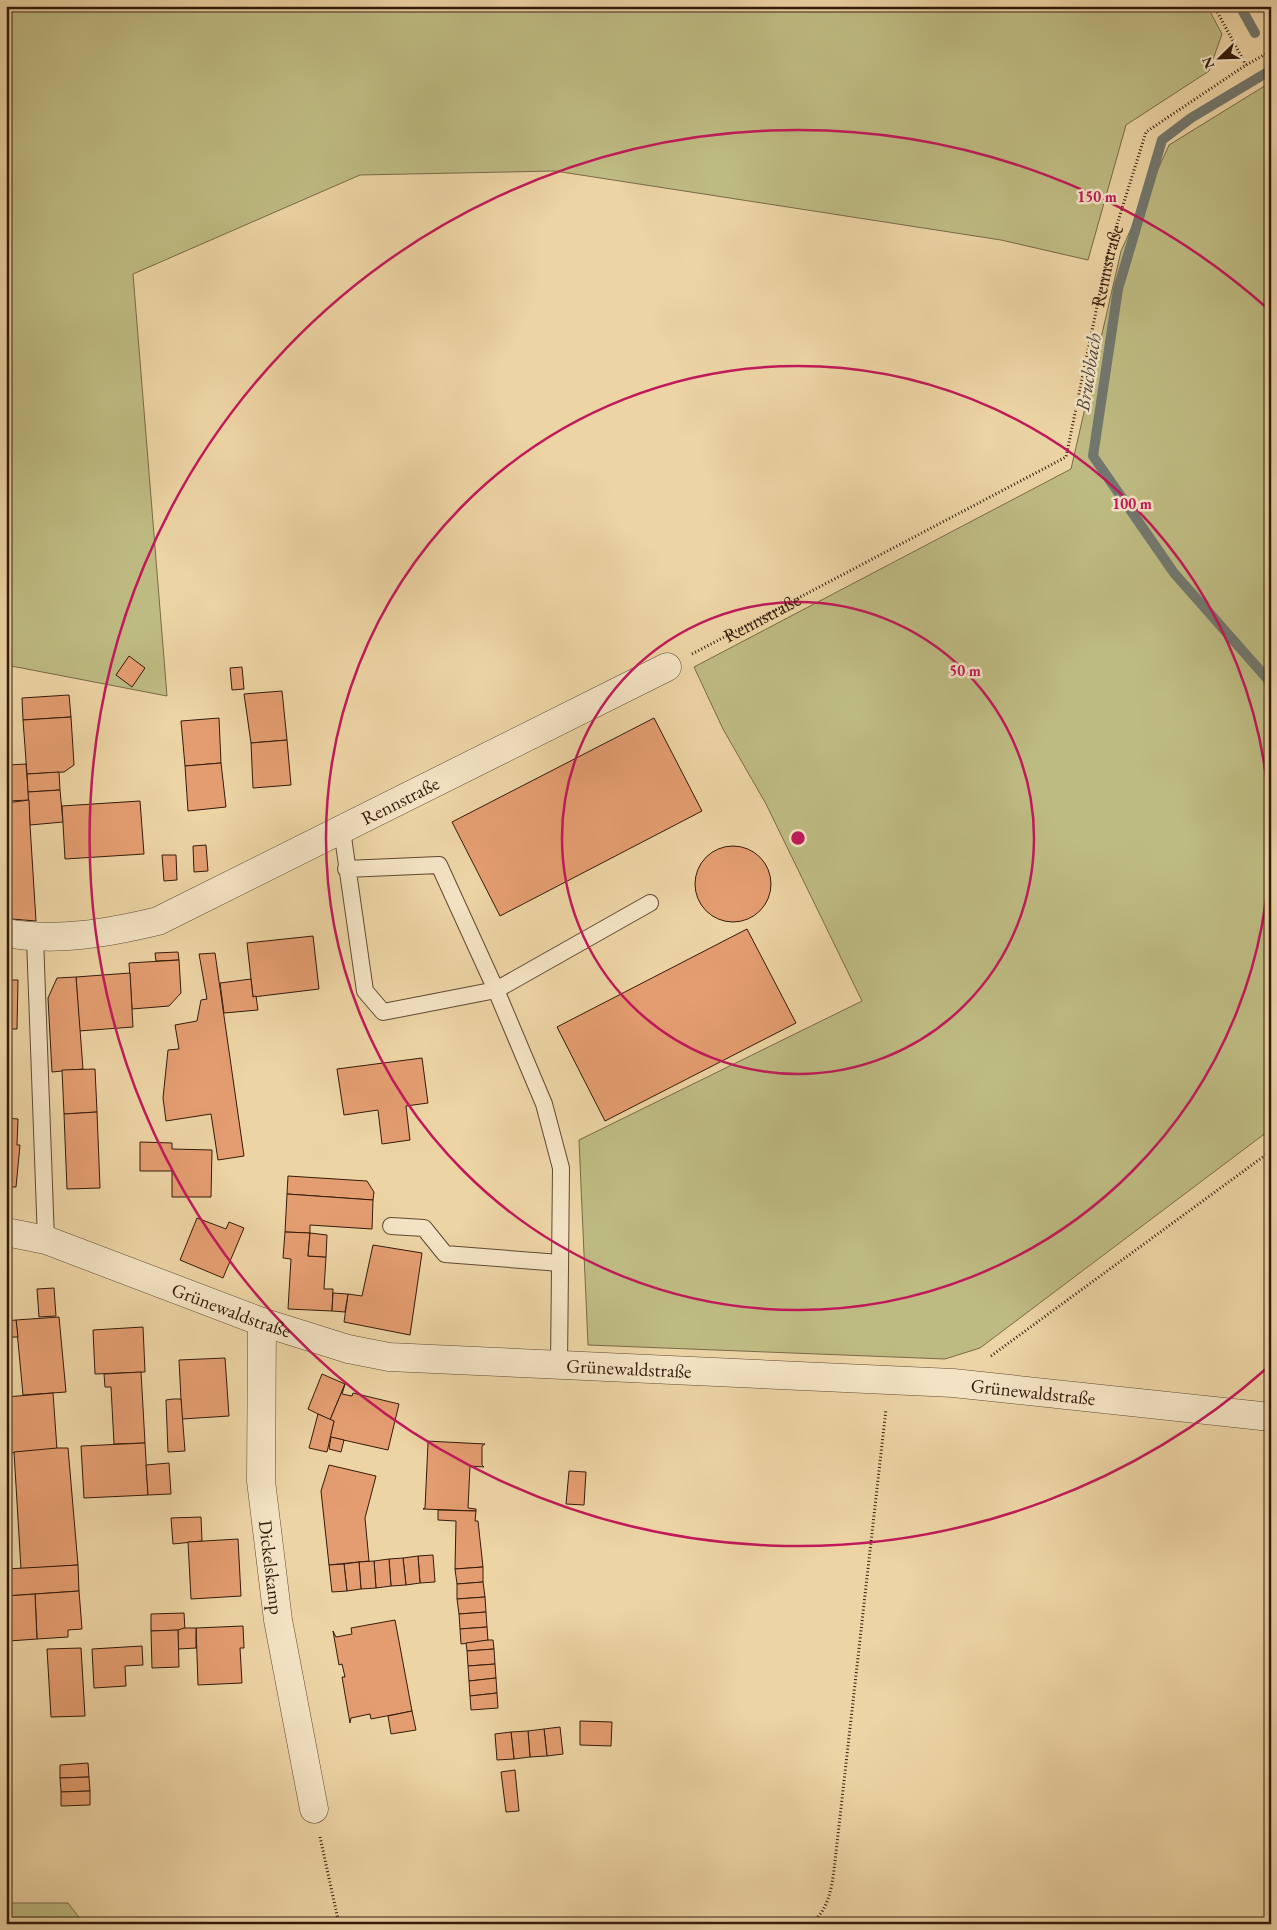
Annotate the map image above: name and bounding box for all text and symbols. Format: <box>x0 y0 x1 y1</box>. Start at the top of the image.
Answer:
north arrow <box>1194 32 1244 82</box>
text: N <box>1197 54 1219 72</box>
text: 150 m <box>1077 187 1117 206</box>
street label: Rennstraße <box>1085 222 1129 309</box>
water label: Bruchbach <box>1069 331 1107 414</box>
text: 100 m <box>1112 494 1152 513</box>
street label: Rennstraße <box>719 587 805 648</box>
text: 50 m <box>949 661 981 680</box>
street label: Rennstraße <box>357 770 443 830</box>
centre of rings <box>789 829 807 847</box>
street label: Grünewaldstraße <box>168 1276 294 1343</box>
street label: Grünewaldstraße <box>566 1353 692 1383</box>
street label: Grünewaldstraße <box>970 1372 1097 1411</box>
street label: Dickelskamp <box>253 1519 290 1616</box>

